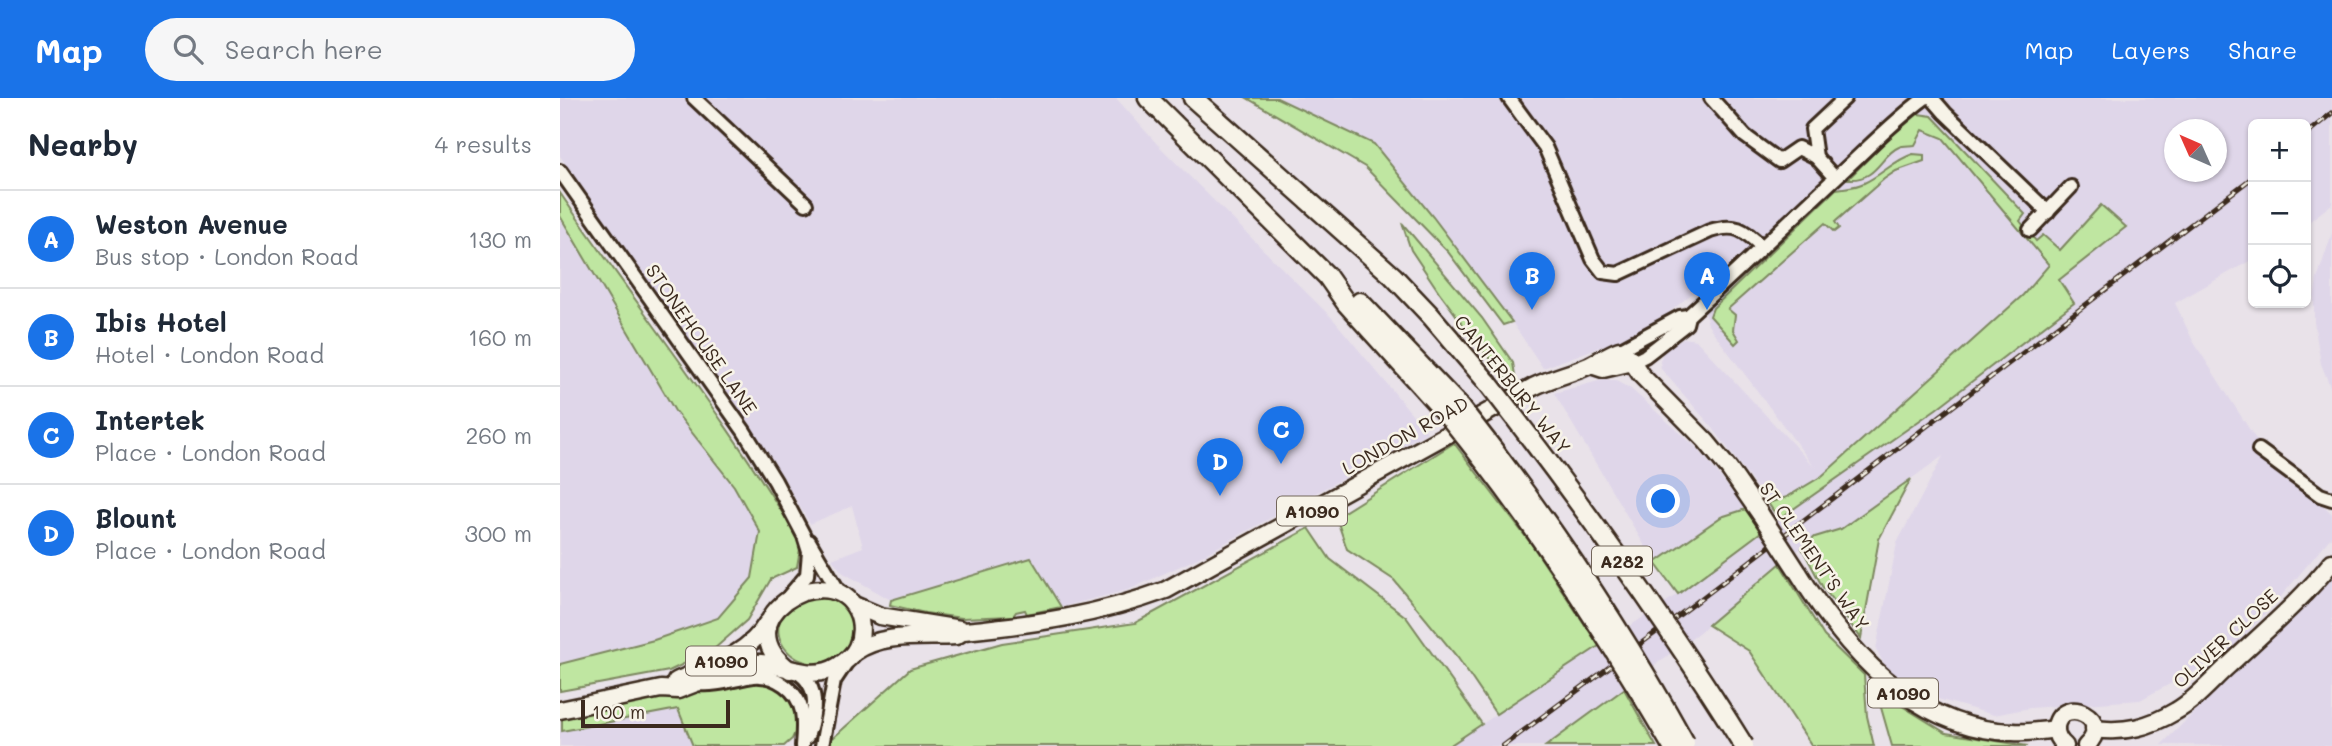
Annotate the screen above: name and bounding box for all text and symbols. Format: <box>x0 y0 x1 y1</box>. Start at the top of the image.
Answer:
search box <box>145 18 635 81</box>
text: Map <box>35 28 103 71</box>
icon: search <box>169 30 207 68</box>
text: Search here <box>225 32 383 66</box>
text: Map <box>2025 34 2073 65</box>
text: Layers <box>2111 34 2190 65</box>
text: Share <box>2228 34 2297 65</box>
north arrow <box>2164 119 2227 182</box>
map controls <box>2248 119 2311 308</box>
button: + <box>2248 119 2311 182</box>
text: Nearby <box>28 124 138 164</box>
text: 4 results <box>435 129 532 159</box>
button: − <box>2248 182 2311 245</box>
text: Weston Avenue <box>95 207 288 241</box>
text: A <box>43 224 59 254</box>
text: 130 m <box>468 224 532 254</box>
text: Bus stop · London Road <box>95 241 358 271</box>
button: locate <box>2248 245 2311 308</box>
pin: B <box>1509 252 1555 310</box>
pin: A <box>1684 252 1730 310</box>
street label: STONEHOUSE LANE <box>641 259 763 419</box>
text: Ibis Hotel <box>95 305 227 339</box>
street label: CANTERBURY WAY <box>1449 309 1577 459</box>
text: B <box>43 322 59 352</box>
text: 160 m <box>468 322 532 352</box>
text: Hotel · London Road <box>95 339 324 369</box>
street label: LONDON ROAD <box>1337 390 1473 480</box>
text: Intertek <box>95 403 205 437</box>
pin: C <box>1258 406 1304 464</box>
text: C <box>42 420 60 450</box>
text: 260 m <box>465 420 532 450</box>
text: Place · London Road <box>95 437 326 467</box>
pin: D <box>1197 438 1243 496</box>
street label: ST CLEMENT'S WAY <box>1754 477 1876 635</box>
your location <box>1646 484 1680 518</box>
road number: A1090 <box>1277 496 1347 526</box>
text: Blount <box>95 501 177 535</box>
text: D <box>43 518 59 548</box>
text: 300 m <box>464 518 532 548</box>
text: Place · London Road <box>95 535 326 565</box>
road number: A282 <box>1592 546 1652 575</box>
street label: OLIVER CLOSE <box>2167 583 2283 693</box>
road number: A1090 <box>686 646 756 676</box>
road number: A1090 <box>1868 678 1938 708</box>
scale bar <box>581 697 730 729</box>
text: 100 m <box>592 699 645 724</box>

